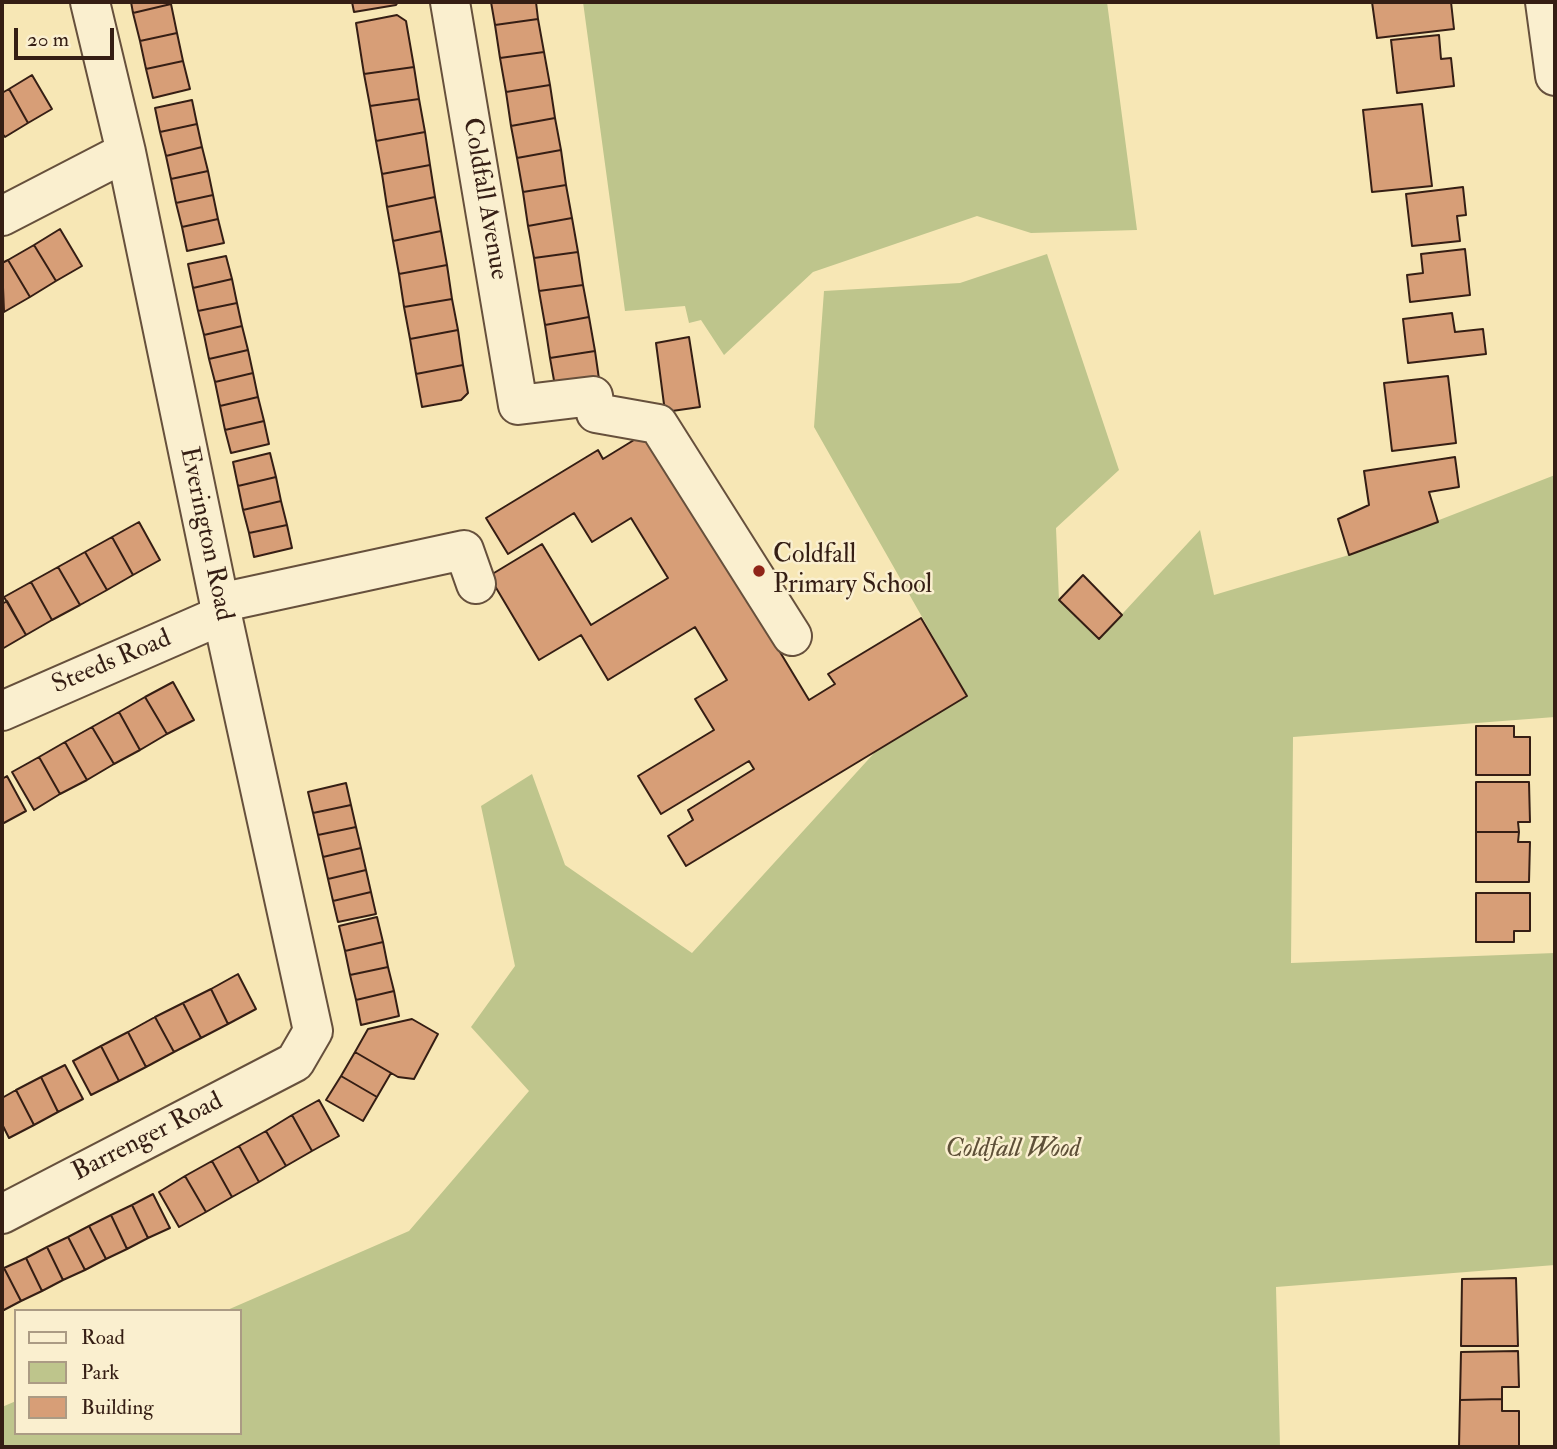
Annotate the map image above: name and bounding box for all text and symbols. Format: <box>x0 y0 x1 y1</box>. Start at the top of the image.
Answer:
scale bar <box>18 14 117 58</box>
text: 20 m <box>27 26 69 53</box>
street label: Coldfall Avenue <box>454 116 514 282</box>
street label: Everington Road <box>171 444 239 624</box>
place label: Coldfall Primary School <box>773 540 932 602</box>
marker: Coldfall Primary School <box>751 563 767 579</box>
street label: Steeds Road <box>48 624 176 702</box>
street label: Barrenger Road <box>68 1087 228 1189</box>
park label: Coldfall Wood <box>946 1134 1080 1166</box>
legend <box>14 1309 242 1435</box>
text: Road <box>81 1324 125 1351</box>
text: Park <box>81 1359 119 1386</box>
text: Building <box>81 1394 154 1421</box>

